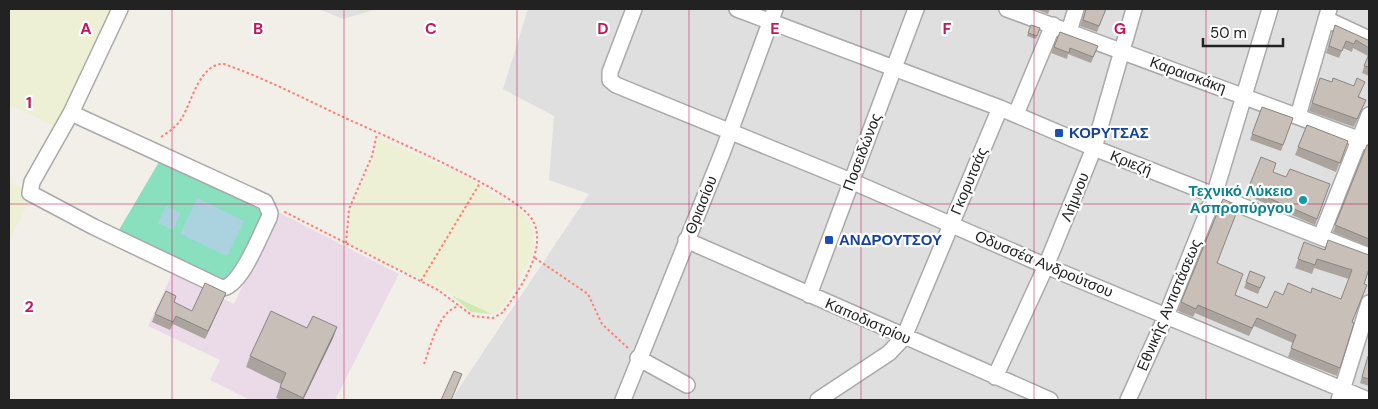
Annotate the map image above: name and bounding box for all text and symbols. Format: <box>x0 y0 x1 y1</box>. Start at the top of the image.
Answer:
scale bar <box>1203 15 1283 47</box>
text: A <box>80 18 92 39</box>
text: B <box>253 18 263 39</box>
text: C <box>425 18 437 39</box>
text: D <box>597 18 609 39</box>
text: E <box>770 18 780 39</box>
text: F <box>943 18 952 39</box>
text: G <box>1114 18 1126 39</box>
text: 50 m <box>1210 23 1247 43</box>
street label: Καραισκάκη <box>1147 52 1229 98</box>
text: 1 <box>26 92 32 113</box>
street label: Ποσειδώνος <box>838 110 886 194</box>
place label: ΚΟΡΥΤΣΑΣ <box>1069 123 1149 143</box>
marker: ΚΟΡΥΤΣΑΣ <box>1053 127 1065 139</box>
street label: Γκορυτσάς <box>946 144 992 218</box>
street label: Κριεζή <box>1107 146 1155 180</box>
street label: Λήμνου <box>1056 170 1094 224</box>
street label: Θριασίου <box>680 173 722 237</box>
place label: Τεχνικό Λύκειο Ασπροπύργου <box>1189 181 1293 218</box>
marker: Τεχνικό Λύκειο Ασπροπύργου <box>1297 194 1309 206</box>
street label: Οδυσσέα Ανδρούτσου <box>972 226 1116 302</box>
place label: ΑΝΔΡΟΥΤΣΟΥ <box>839 230 942 250</box>
marker: ΑΝΔΡΟΥΤΣΟΥ <box>823 234 835 246</box>
street label: Εθνικής Αντιστάσεως <box>1132 236 1206 374</box>
street label: Καποδιστρίου <box>822 293 914 349</box>
text: 2 <box>24 296 34 317</box>

